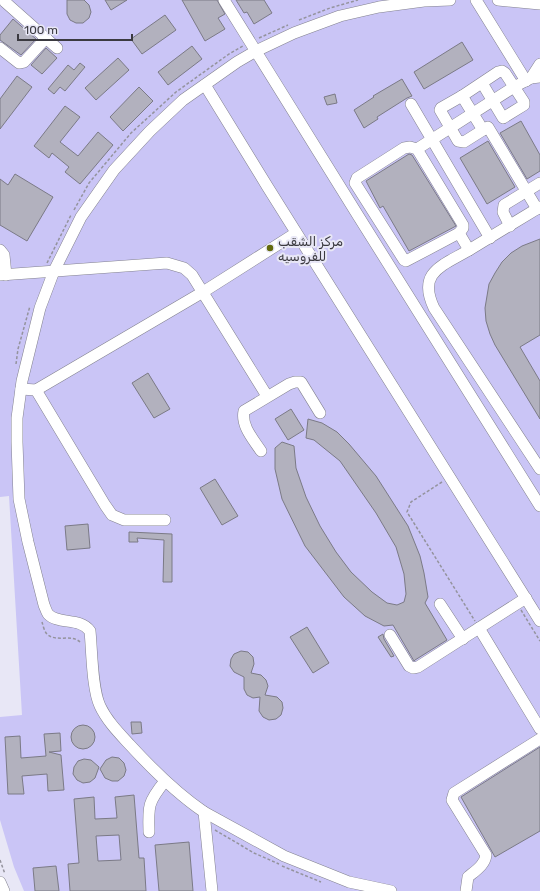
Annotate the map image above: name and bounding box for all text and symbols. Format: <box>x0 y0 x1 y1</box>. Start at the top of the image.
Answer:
scale bar <box>18 16 132 42</box>
text: 100 m <box>24 23 58 37</box>
place label: مركز الشقب للفروسيه <box>278 234 343 265</box>
marker: مركز الشقب للفروسيه <box>265 243 275 253</box>

